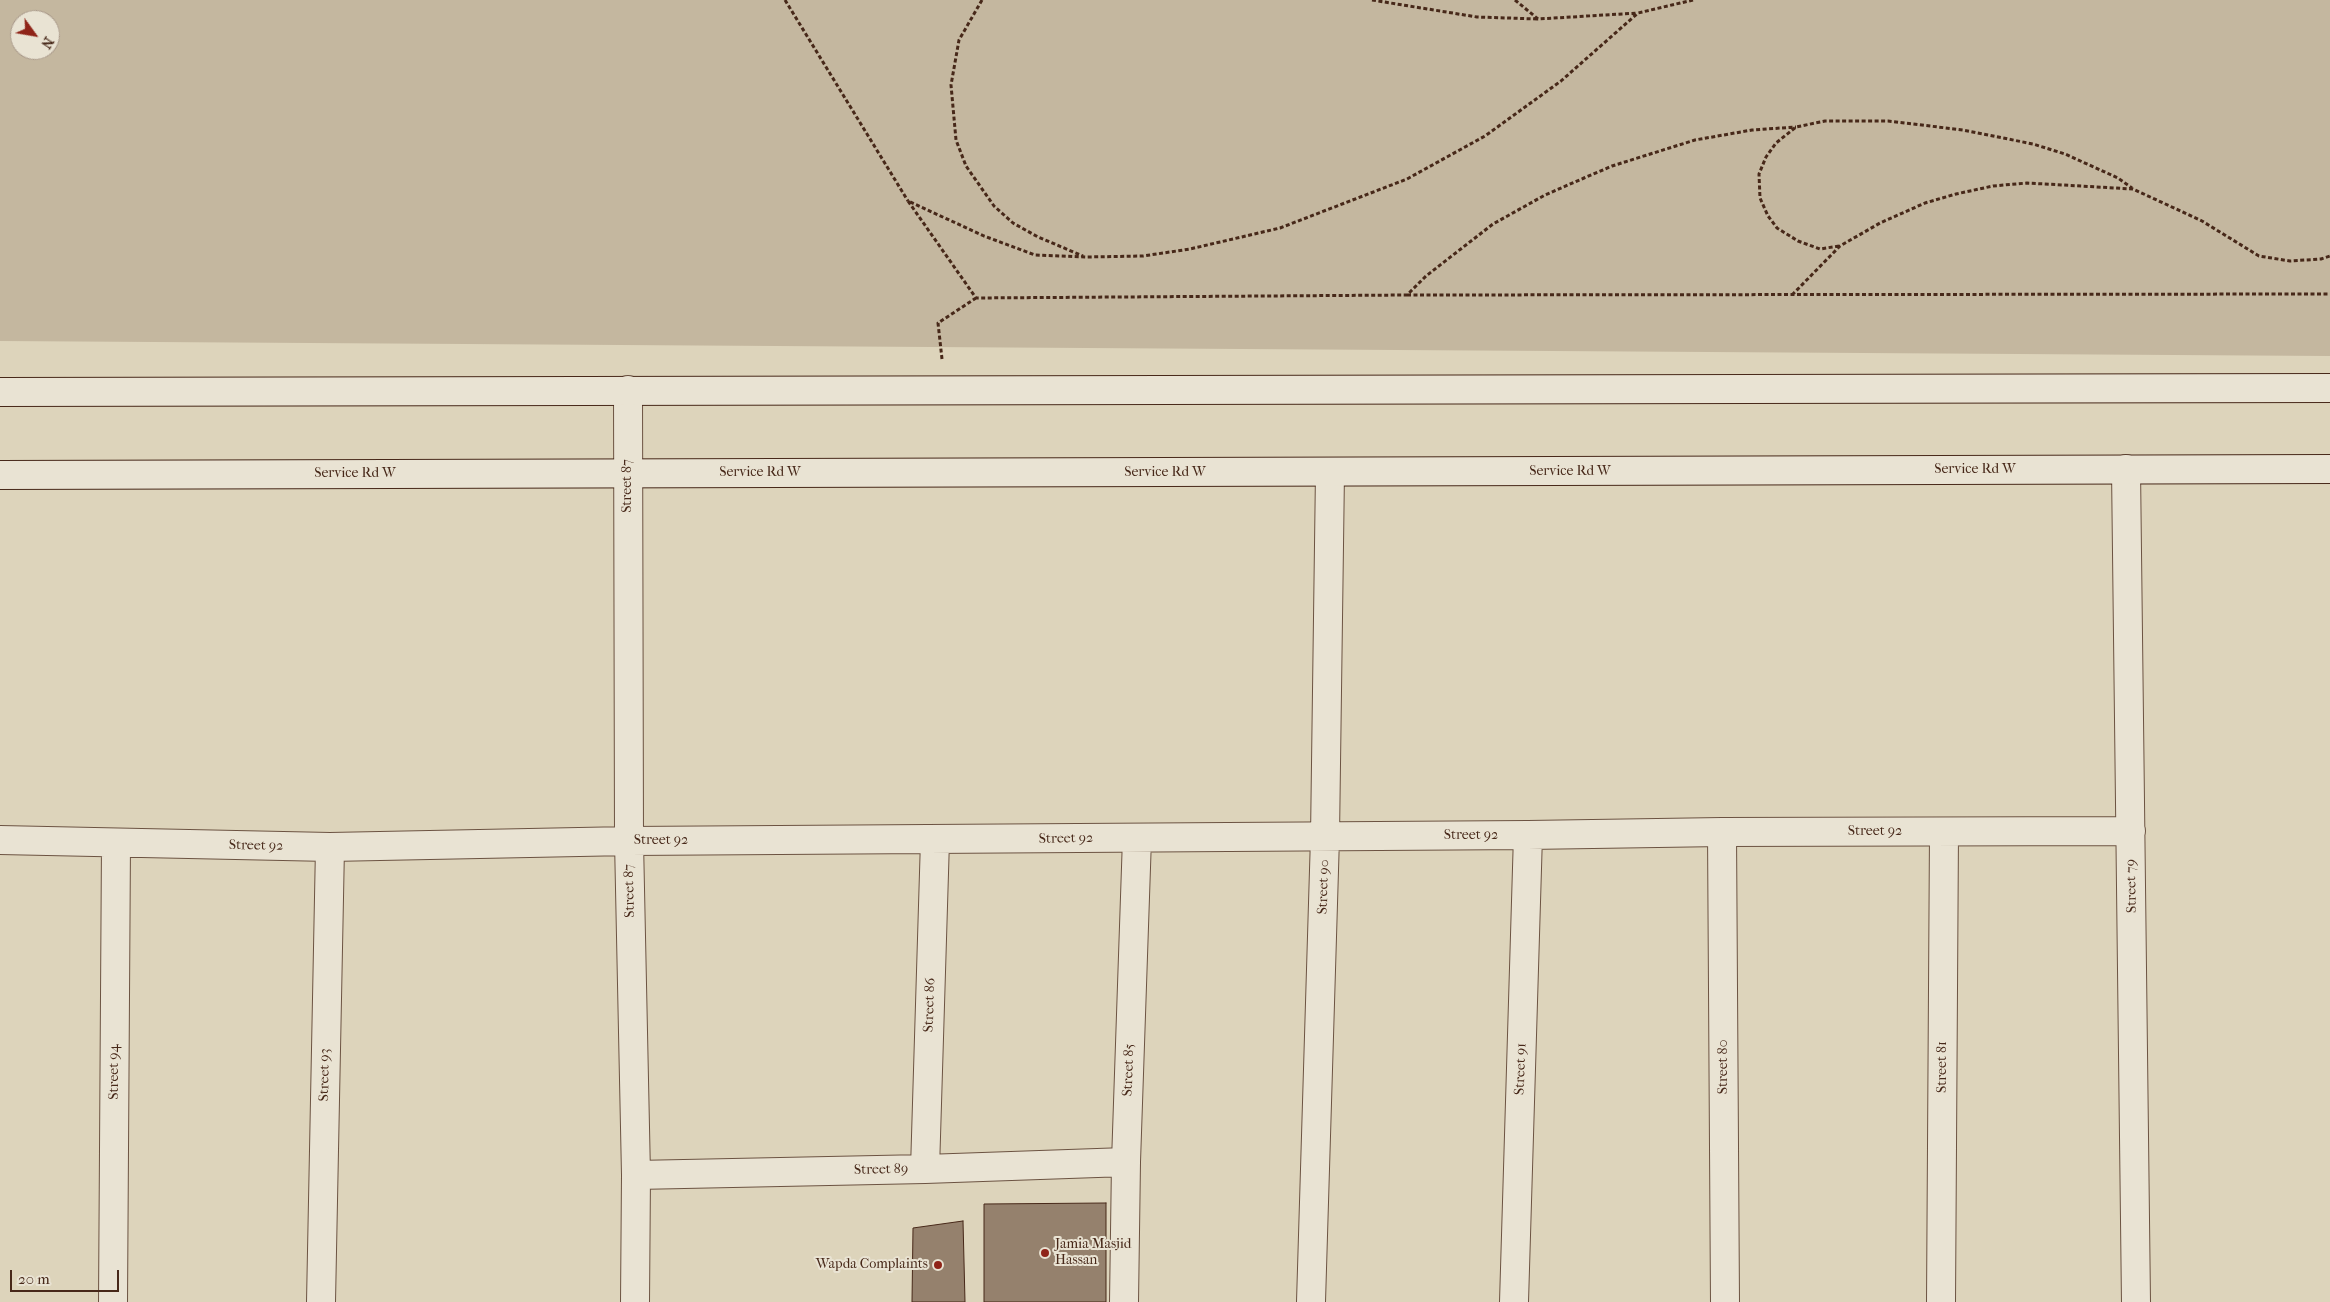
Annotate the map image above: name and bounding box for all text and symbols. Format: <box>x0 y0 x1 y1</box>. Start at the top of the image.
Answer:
north arrow <box>10 10 60 60</box>
text: N <box>37 34 57 52</box>
street label: Street 87 <box>620 459 636 513</box>
street label: Service Rd W <box>1934 462 2016 478</box>
street label: Service Rd W <box>1529 464 1611 480</box>
street label: Service Rd W <box>719 465 801 481</box>
street label: Service Rd W <box>1124 465 1206 481</box>
street label: Service Rd W <box>314 466 396 482</box>
street label: Street 92 <box>1848 824 1902 840</box>
street label: Street 92 <box>1444 828 1498 844</box>
street label: Street 92 <box>1039 830 1093 848</box>
street label: Street 92 <box>634 833 688 849</box>
street label: Street 92 <box>229 837 283 855</box>
street label: Street 90 <box>1315 859 1333 915</box>
street label: Street 79 <box>2123 859 2141 913</box>
street label: Street 87 <box>621 864 639 918</box>
street label: Street 86 <box>921 977 939 1033</box>
street label: Street 80 <box>1716 1040 1732 1094</box>
street label: Street 81 <box>1935 1041 1951 1093</box>
street label: Street 85 <box>1120 1043 1138 1097</box>
street label: Street 91 <box>1512 1043 1530 1095</box>
street label: Street 94 <box>107 1044 123 1100</box>
street label: Street 93 <box>316 1048 334 1102</box>
street label: Street 89 <box>854 1161 908 1179</box>
place label: Jamia Masjid Hassan <box>1055 1237 1131 1270</box>
marker: Jamia Masjid Hassan <box>1039 1247 1051 1259</box>
place label: Wapda Complaints <box>816 1257 928 1273</box>
marker: Wapda Complaints <box>932 1259 944 1271</box>
scale bar <box>12 1260 121 1292</box>
text: 20 m <box>18 1270 50 1288</box>

